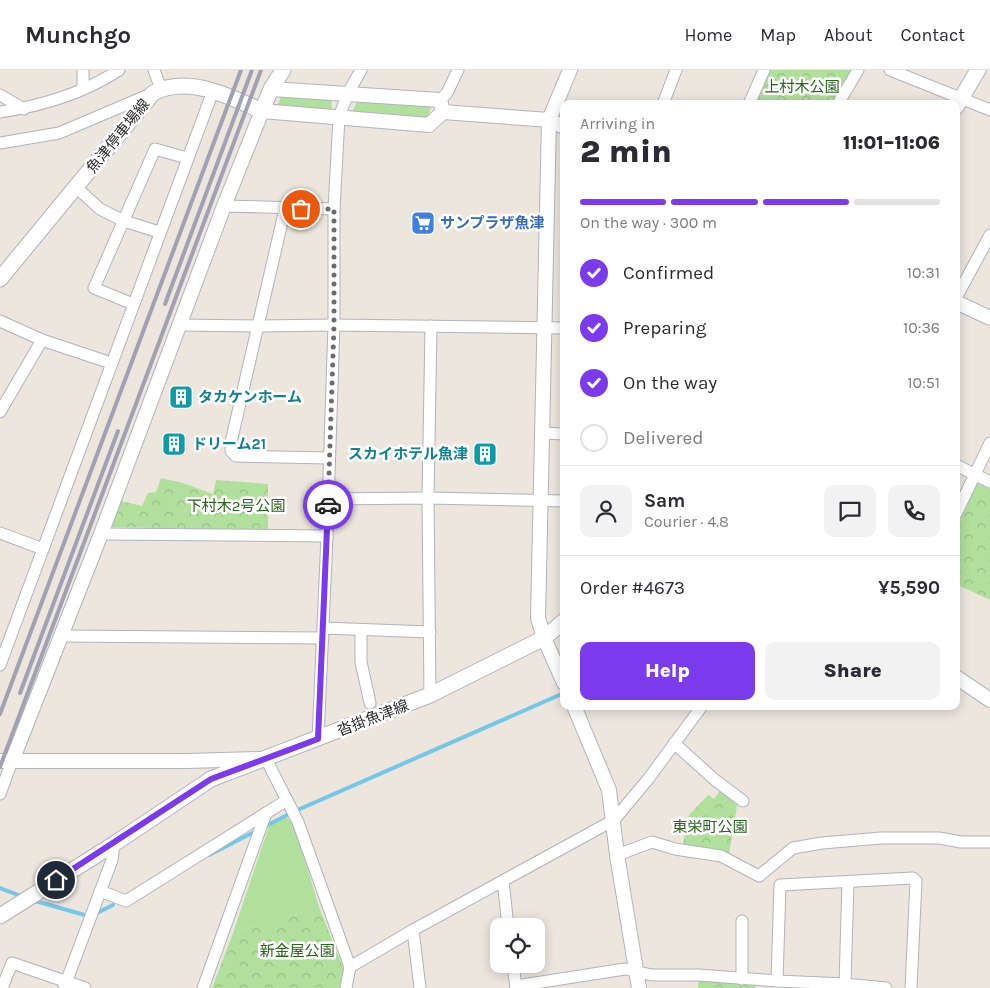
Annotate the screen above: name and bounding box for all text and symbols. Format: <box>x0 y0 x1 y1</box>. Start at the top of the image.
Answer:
text: Munchgo <box>25 21 131 49</box>
text: Home <box>684 24 732 46</box>
text: Map <box>760 24 796 46</box>
text: About <box>824 24 873 46</box>
text: Contact <box>901 24 965 46</box>
park label: 上村木公園 <box>764 78 840 96</box>
street label: 魚津停車場線 <box>83 95 153 177</box>
text: Arriving in <box>580 114 655 133</box>
text: 11:01–11:06 <box>843 132 940 154</box>
text: 2 min <box>580 133 672 170</box>
pin <box>280 188 322 230</box>
icon: bag <box>287 195 315 223</box>
supermarket icon: サンプラザ魚津 <box>410 210 436 236</box>
text: On the way · 300 m <box>580 213 717 232</box>
place label: サンプラザ魚津 <box>440 214 545 232</box>
icon: check <box>580 259 608 287</box>
text: Confirmed <box>623 262 714 284</box>
text: 10:31 <box>907 263 940 282</box>
icon: check <box>580 314 608 342</box>
text: Preparing <box>623 317 706 339</box>
text: 10:36 <box>903 318 940 337</box>
icon: check <box>580 369 608 397</box>
text: On the way <box>623 372 717 394</box>
text: 10:51 <box>907 373 940 392</box>
building icon: タカケンホーム <box>168 384 194 410</box>
place label: タカケンホーム <box>198 388 302 406</box>
text: Delivered <box>623 427 703 449</box>
building icon: ドリーム21 <box>161 431 187 457</box>
place label: ドリーム21 <box>192 435 266 453</box>
building icon: スカイホテル魚津 <box>472 441 498 467</box>
place label: スカイホテル魚津 <box>348 445 468 463</box>
courier <box>303 480 353 530</box>
button: person <box>580 485 632 537</box>
button: chat <box>824 485 876 537</box>
button: phone <box>888 485 940 537</box>
text: Sam <box>644 490 685 512</box>
icon: car <box>314 491 342 519</box>
park label: 下村木2号公園 <box>187 497 285 515</box>
text: Courier · 4.8 <box>644 512 729 531</box>
text: Order #4673 <box>580 577 685 599</box>
text: ¥5,590 <box>878 577 940 599</box>
button: Help <box>580 642 755 700</box>
button: Share <box>765 642 940 700</box>
street label: 沓掛魚津線 <box>335 696 411 740</box>
park label: 東栄町公園 <box>672 818 748 836</box>
pin <box>35 859 77 901</box>
icon: home <box>42 866 70 894</box>
map controls <box>490 918 545 973</box>
button: locate <box>490 918 545 973</box>
park label: 新金屋公園 <box>259 942 335 960</box>

